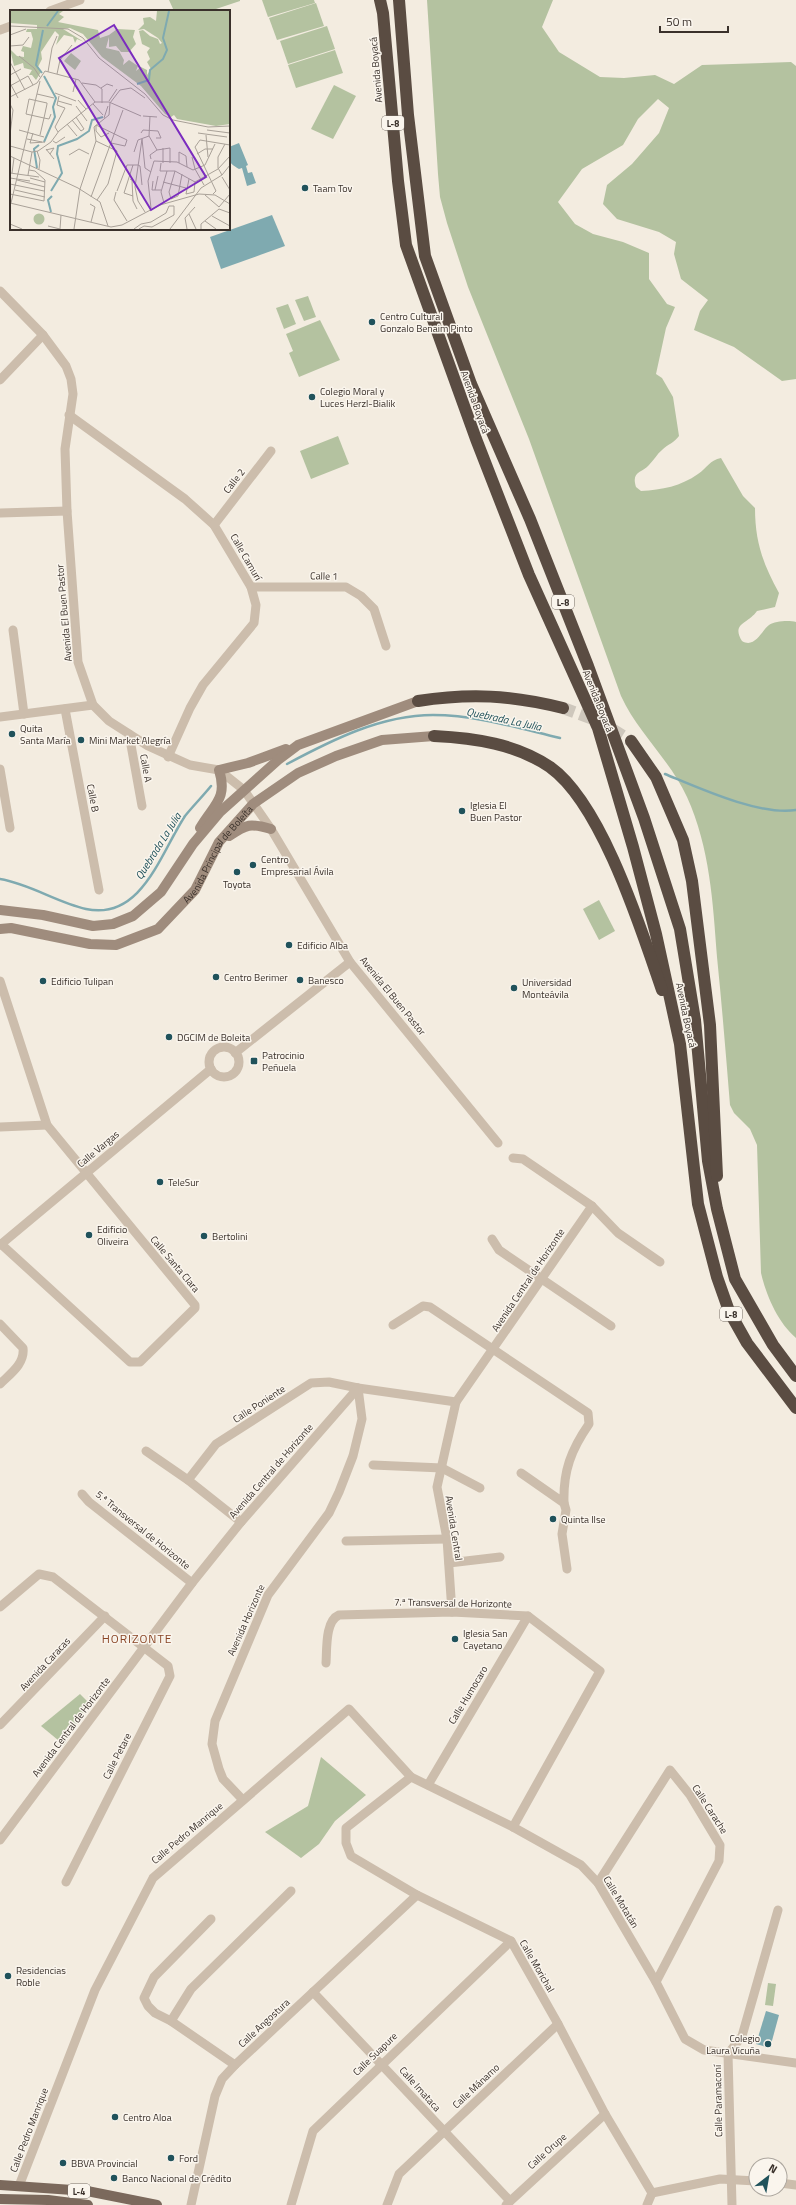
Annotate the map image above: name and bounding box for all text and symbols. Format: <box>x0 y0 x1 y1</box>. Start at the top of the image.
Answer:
scale bar <box>660 8 728 34</box>
inset map <box>10 10 230 230</box>
text: 50 m <box>666 12 692 31</box>
street label: Avenida Boyacá <box>366 36 386 104</box>
road number: L-8 <box>382 116 404 130</box>
place label: Taam Tov <box>313 181 352 196</box>
marker: Taam Tov <box>300 183 310 193</box>
place label: Centro Cultural Gonzalo Benaim Pinto <box>380 309 473 336</box>
marker: Centro Cultural Gonzalo Benaim Pinto <box>367 317 377 327</box>
street label: Avenida Boyacá <box>457 368 493 436</box>
place label: Colegio Moral y Luces Herzl-Bialik <box>320 384 396 411</box>
marker: Colegio Moral y Luces Herzl-Bialik <box>307 392 317 402</box>
street label: Calle 2 <box>219 465 249 497</box>
street label: Calle Camurí <box>226 531 266 584</box>
street label: Avenida El Buen Pastor <box>52 563 76 662</box>
street label: Calle 1 <box>310 568 338 584</box>
road number: L-8 <box>552 595 574 609</box>
street label: Avenida Boyacá <box>579 668 617 734</box>
water label: Quebrada La Julia <box>465 703 543 735</box>
place label: Quita Santa María <box>20 721 71 748</box>
marker: Quita Santa María <box>7 729 17 739</box>
place label: Mini Market Alegría <box>89 733 171 748</box>
marker: Mini Market Alegría <box>76 735 86 745</box>
street label: Calle A <box>136 753 156 783</box>
street label: Calle B <box>83 783 103 813</box>
place label: Iglesia El Buen Pastor <box>470 798 522 825</box>
street label: Avenida Principal de Boleíta <box>179 802 256 906</box>
marker: Iglesia El Buen Pastor <box>457 806 467 816</box>
water label: Quebrada La Julia <box>131 809 185 883</box>
place label: Centro Empresarial Ávila <box>261 852 334 879</box>
marker: Centro Empresarial Ávila <box>248 860 258 870</box>
marker: Toyota <box>232 867 242 877</box>
place label: Toyota <box>223 877 251 892</box>
place label: Edificio Alba <box>297 938 348 953</box>
marker: Edificio Alba <box>284 940 294 950</box>
street label: Avenida El Buen Pastor <box>356 953 430 1039</box>
place label: Centro Berimer <box>224 970 288 985</box>
marker: Centro Berimer <box>211 972 221 982</box>
place label: Banesco <box>308 973 344 988</box>
place label: Edificio Tulipan <box>51 974 113 989</box>
marker: Banesco <box>295 975 305 985</box>
place label: Universidad Monteávila <box>522 975 572 1002</box>
marker: Edificio Tulipan <box>38 976 48 986</box>
street label: Avenida Boyacá <box>672 981 700 1049</box>
marker: Universidad Monteávila <box>509 983 519 993</box>
place label: DGCIM de Boleita <box>177 1030 250 1045</box>
marker: DGCIM de Boleita <box>164 1032 174 1042</box>
place label: Patrocinio Peñuela <box>262 1048 304 1075</box>
marker: Patrocinio Peñuela <box>249 1056 259 1066</box>
street label: Calle Vargas <box>74 1127 123 1171</box>
place label: TeleSur <box>168 1175 199 1190</box>
marker: TeleSur <box>155 1177 165 1187</box>
place label: Edificio Oliveira <box>97 1222 129 1249</box>
street label: Avenida Central de Horizonte <box>488 1225 568 1335</box>
place label: Bertolini <box>212 1229 248 1244</box>
marker: Edificio Oliveira <box>84 1230 94 1240</box>
marker: Bertolini <box>199 1231 209 1241</box>
street label: Calle Santa Clara <box>147 1232 203 1296</box>
road number: L-8 <box>720 1307 742 1321</box>
street label: Calle Poniente <box>230 1381 288 1427</box>
street label: Avenida Central de Horizonte <box>225 1420 317 1522</box>
street label: 5.ª Transversal de Horizonte <box>92 1487 194 1573</box>
street label: Avenida Central <box>441 1494 467 1562</box>
place label: Quinta Ilse <box>561 1512 606 1527</box>
marker: Quinta Ilse <box>548 1514 558 1524</box>
street label: Avenida Horizonte <box>223 1582 269 1658</box>
street label: 7.ª Transversal de Horizonte <box>394 1594 512 1612</box>
place label: Iglesia San Cayetano <box>463 1626 508 1653</box>
district label: HORIZONTE <box>102 1629 172 1648</box>
street label: Avenida Caracas <box>16 1634 74 1694</box>
marker: Iglesia San Cayetano <box>450 1634 460 1644</box>
street label: Calle Humocaro <box>445 1663 491 1727</box>
street label: Avenida Central de Horizonte <box>28 1674 114 1780</box>
street label: Calle Petare <box>99 1730 135 1782</box>
street label: Calle Carache <box>688 1781 732 1837</box>
street label: Calle Pedro Manrique <box>148 1799 226 1867</box>
street label: Calle Motatán <box>600 1873 642 1931</box>
street label: Calle Morichal <box>516 1937 558 1995</box>
place label: Residencias Roble <box>16 1963 66 1990</box>
marker: Residencias Roble <box>3 1971 13 1981</box>
street label: Calle Angostura <box>235 1995 293 2051</box>
street label: Calle Suapure <box>349 2029 401 2079</box>
place label: Colegio Laura Vicuña <box>706 2031 760 2058</box>
marker: Colegio Laura Vicuña <box>763 2039 773 2049</box>
street label: Calle Mánamo <box>449 2060 503 2112</box>
street label: Calle Imataca <box>396 2063 444 2115</box>
street label: Calle Paramaconí <box>710 2064 726 2137</box>
street label: Calle Pedro Manrique <box>6 2086 52 2174</box>
place label: Centro Aloa <box>123 2110 172 2125</box>
marker: Centro Aloa <box>110 2112 120 2122</box>
street label: Calle Orupe <box>524 2129 570 2173</box>
place label: Ford <box>179 2151 198 2166</box>
marker: Ford <box>166 2153 176 2163</box>
place label: BBVA Provincial <box>71 2156 138 2171</box>
north arrow <box>748 2157 788 2197</box>
marker: BBVA Provincial <box>58 2158 68 2168</box>
text: N <box>766 2160 781 2177</box>
place label: Banco Nacional de Crédito <box>122 2171 231 2186</box>
marker: Banco Nacional de Crédito <box>109 2173 119 2183</box>
road number: L-4 <box>68 2184 90 2198</box>

